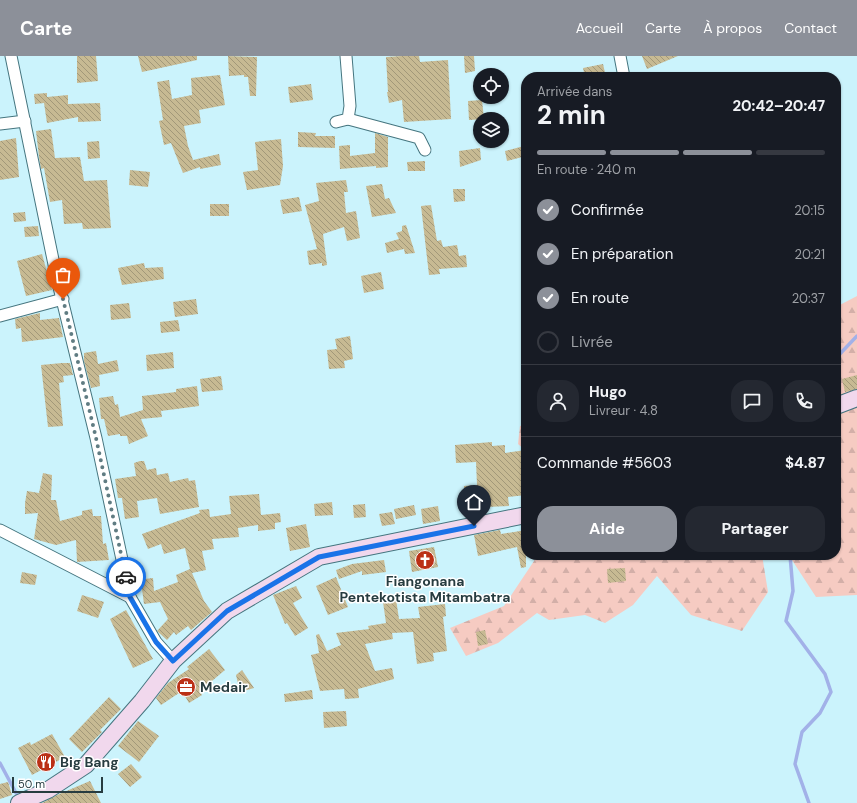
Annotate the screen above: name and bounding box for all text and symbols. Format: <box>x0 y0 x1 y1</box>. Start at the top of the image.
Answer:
text: Carte <box>20 16 72 41</box>
text: Accueil <box>576 19 623 37</box>
text: Carte <box>645 19 681 37</box>
text: À propos <box>703 19 762 37</box>
text: Contact <box>784 19 837 37</box>
map controls <box>473 68 509 148</box>
button: locate <box>473 68 509 104</box>
text: Arrivée dans <box>537 83 612 100</box>
text: 20:42–20:47 <box>732 96 825 116</box>
text: 2 min <box>537 98 606 132</box>
button: layers <box>473 112 509 148</box>
text: En route · 240 m <box>537 161 636 178</box>
icon: check <box>537 199 559 221</box>
text: Confirmée <box>571 200 644 220</box>
text: 20:15 <box>794 202 825 219</box>
icon: check <box>537 243 559 265</box>
text: En préparation <box>571 244 673 264</box>
text: 20:21 <box>795 246 825 263</box>
pin <box>46 258 80 299</box>
icon: bag <box>52 264 74 286</box>
icon: check <box>537 287 559 309</box>
text: En route <box>571 288 629 308</box>
text: 20:37 <box>792 290 825 307</box>
text: Livrée <box>571 332 613 352</box>
button: person <box>537 380 579 422</box>
button: chat <box>731 380 773 422</box>
button: phone <box>783 380 825 422</box>
text: Hugo <box>589 382 627 402</box>
text: Livreur · 4.8 <box>589 402 658 419</box>
text: Commande #5603 <box>537 453 672 473</box>
text: $4.87 <box>785 453 825 473</box>
pin <box>457 485 491 526</box>
icon: home <box>463 491 485 513</box>
button: Aide <box>537 506 677 552</box>
button: Partager <box>685 506 825 552</box>
church icon: Fiangonana Pentekotista Mitambatra <box>414 549 436 571</box>
courier <box>106 557 146 597</box>
icon: car <box>115 566 137 588</box>
place label: Fiangonana Pentekotista Mitambatra <box>339 572 511 606</box>
office icon: Medair <box>175 676 197 698</box>
place label: Medair <box>200 678 248 696</box>
restaurant icon: Big Bang <box>35 751 57 773</box>
place label: Big Bang <box>60 753 119 771</box>
scale bar <box>12 775 103 794</box>
text: 50 m <box>18 777 45 791</box>

